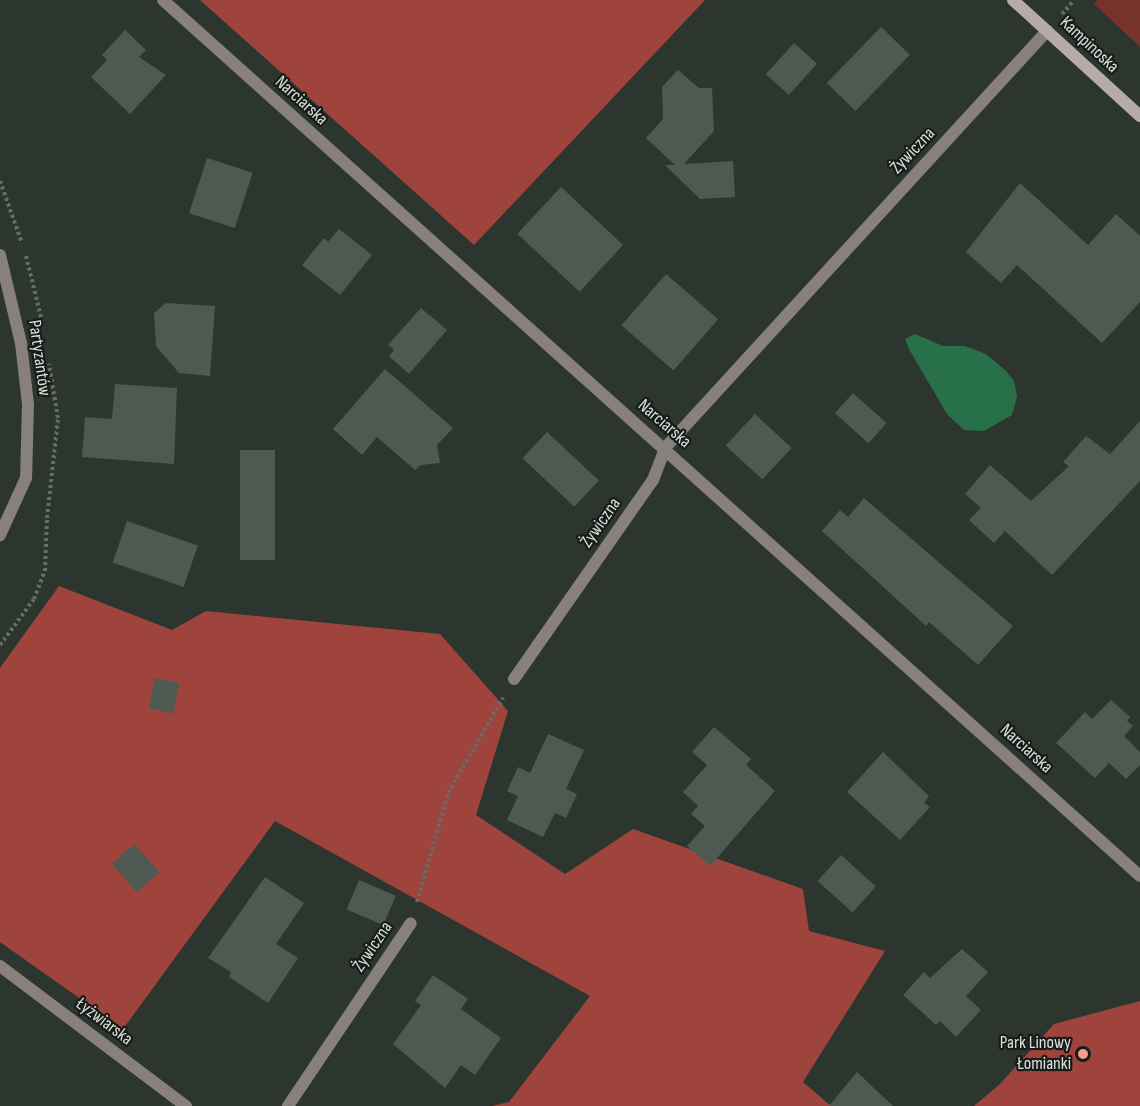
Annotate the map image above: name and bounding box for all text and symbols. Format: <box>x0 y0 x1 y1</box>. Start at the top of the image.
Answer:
street label: Kampinoska <box>1055 12 1123 78</box>
street label: Narciarska <box>270 72 332 130</box>
street label: Żywiczna <box>886 123 940 179</box>
street label: Partyzantów <box>23 319 55 397</box>
street label: Narciarska <box>633 395 695 453</box>
street label: Żywiczna <box>576 494 626 552</box>
street label: Narciarska <box>995 720 1057 778</box>
street label: Żywiczna <box>348 918 398 976</box>
street label: Łyżwiarska <box>71 994 137 1050</box>
place label: Park Linowy Łomianki <box>1000 1033 1071 1076</box>
marker: Park Linowy Łomianki <box>1076 1047 1090 1061</box>

